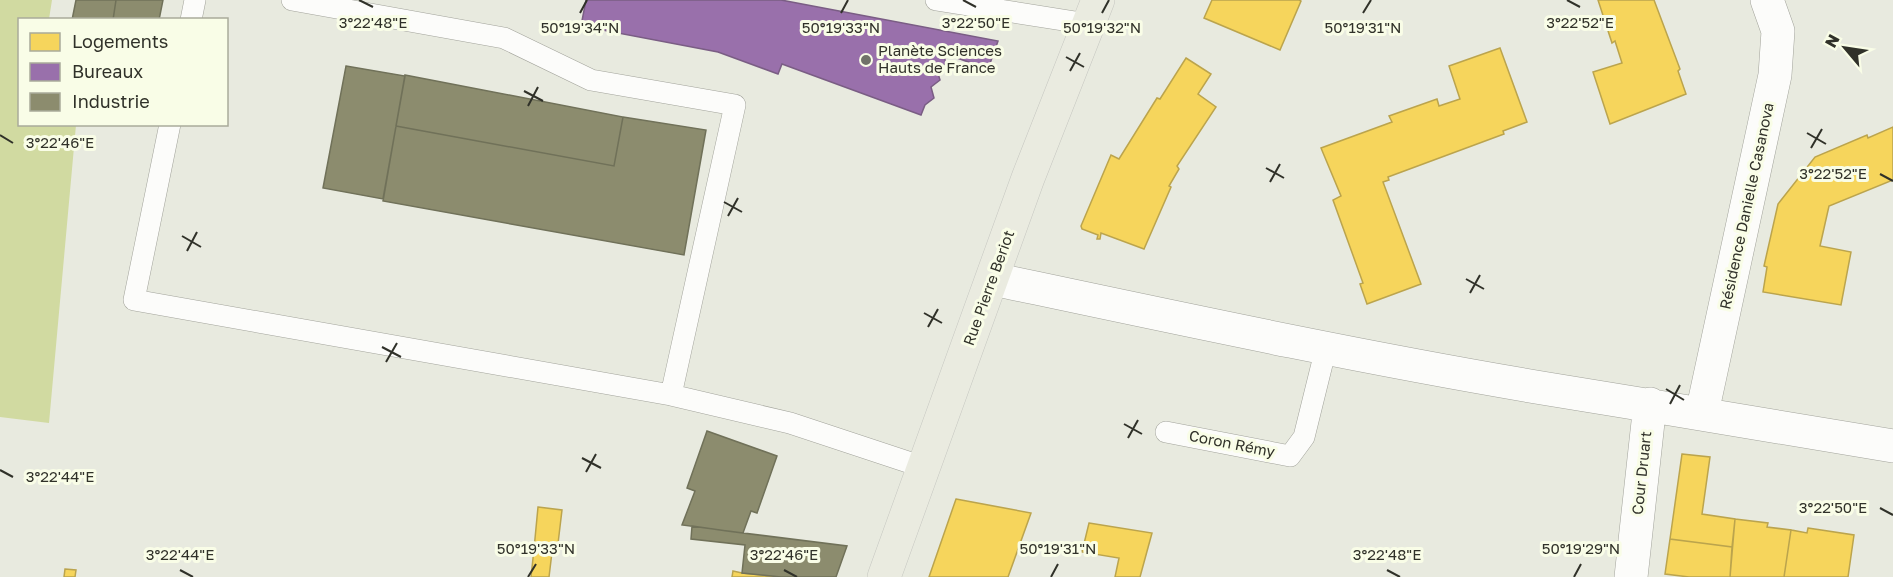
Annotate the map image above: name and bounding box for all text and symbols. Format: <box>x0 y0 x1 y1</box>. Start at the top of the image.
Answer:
text: 3°22'48"E <box>339 13 407 31</box>
text: 3°22'50"E <box>942 13 1010 31</box>
text: 3°22'52"E <box>1546 13 1614 31</box>
legend <box>18 18 228 126</box>
text: 50°19'34"N <box>541 18 619 36</box>
text: 50°19'33"N <box>802 18 880 36</box>
text: 50°19'32"N <box>1063 18 1141 36</box>
text: 50°19'31"N <box>1325 18 1401 36</box>
north arrow <box>1815 18 1875 78</box>
text: Logements <box>72 30 168 52</box>
text: N <box>1820 31 1844 51</box>
place label: Planète Sciences Hauts de France <box>878 41 1002 76</box>
marker: Planète Sciences Hauts de France <box>859 53 873 67</box>
text: Bureaux <box>72 60 143 82</box>
text: Industrie <box>72 90 150 112</box>
street label: Résidence Danielle Casanova <box>1715 101 1777 311</box>
text: 3°22'46"E <box>26 133 94 151</box>
text: 3°22'52"E <box>1799 164 1867 182</box>
street label: Rue Pierre Beriot <box>959 227 1017 348</box>
street label: Coron Rémy <box>1188 426 1277 460</box>
street label: Cour Druart <box>1628 430 1654 516</box>
text: 3°22'44"E <box>26 467 94 485</box>
text: 3°22'50"E <box>1799 498 1867 516</box>
text: 50°19'33"N <box>497 539 575 557</box>
text: 50°19'31"N <box>1020 539 1096 557</box>
text: 50°19'29"N <box>1542 539 1620 557</box>
text: 3°22'44"E <box>146 545 214 563</box>
text: 3°22'46"E <box>750 545 818 563</box>
text: 3°22'48"E <box>1353 545 1421 563</box>

